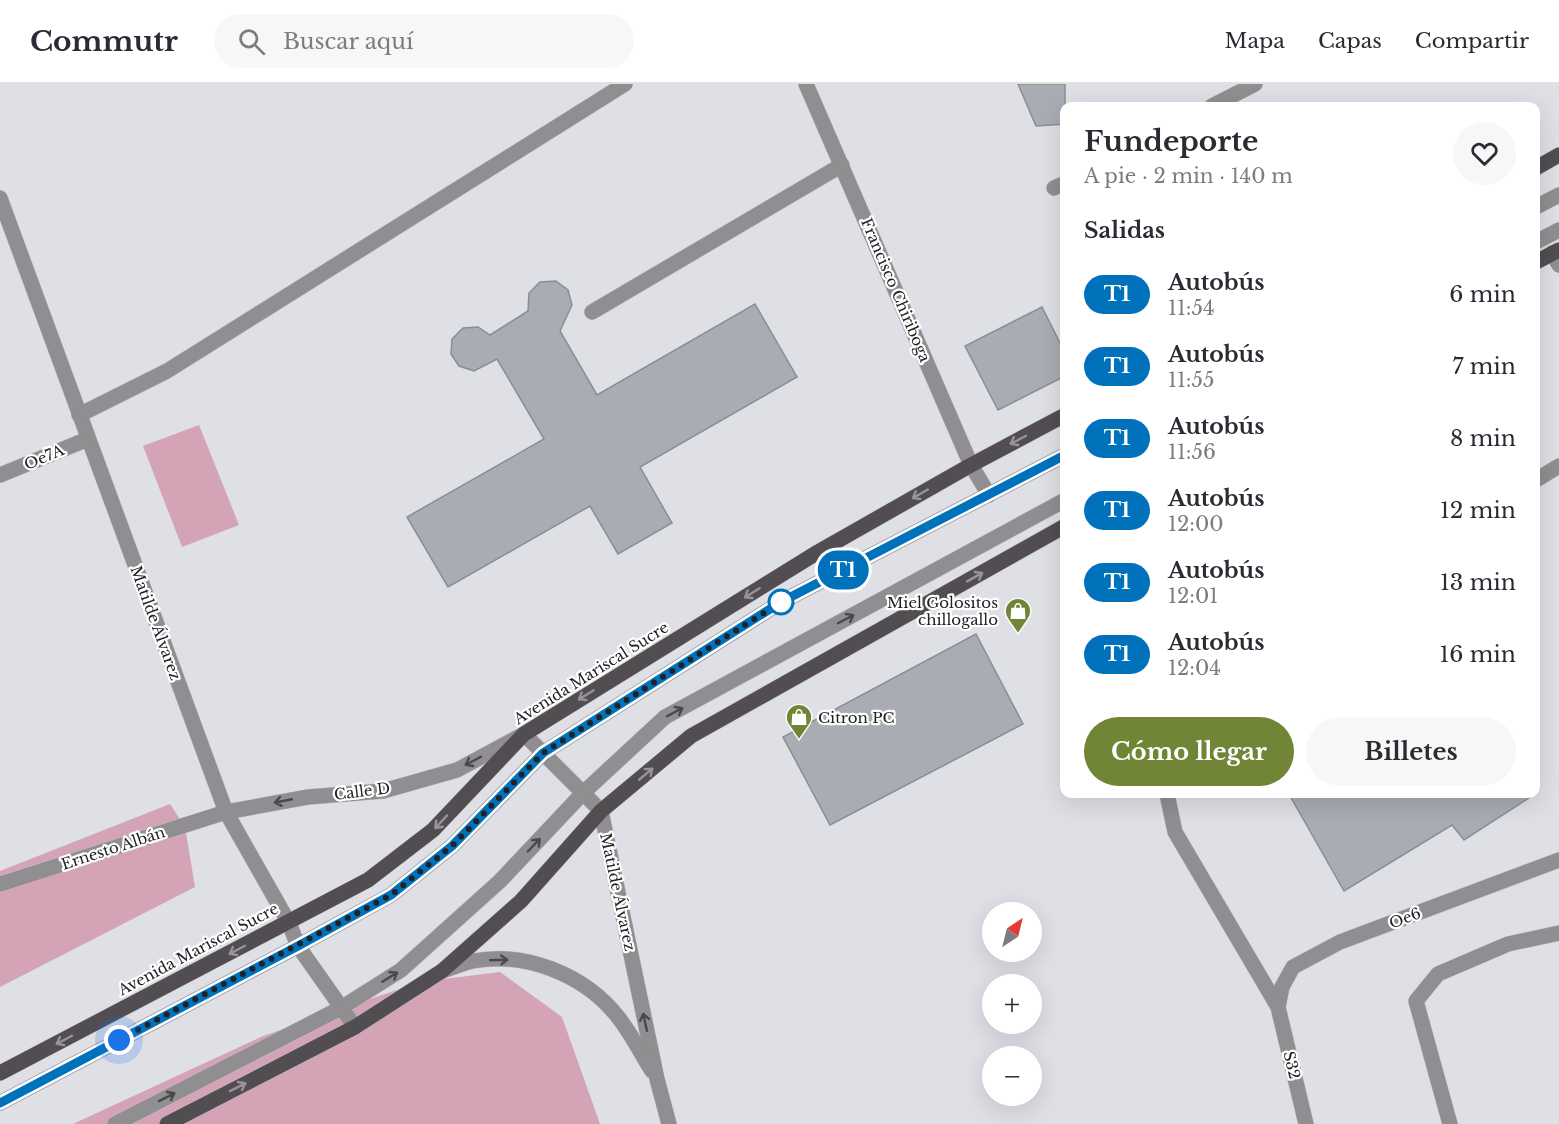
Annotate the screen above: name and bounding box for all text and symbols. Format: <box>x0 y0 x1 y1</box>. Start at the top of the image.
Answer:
search box <box>214 14 634 68</box>
text: Commutr <box>30 24 178 59</box>
icon: search <box>235 25 268 58</box>
text: Buscar aquí <box>283 28 413 55</box>
text: Mapa <box>1225 28 1285 54</box>
text: Capas <box>1318 28 1382 54</box>
text: Compartir <box>1415 28 1529 54</box>
button: heart <box>1453 122 1516 185</box>
text: Fundeporte <box>1084 124 1258 159</box>
text: A pie · 2 min · 140 m <box>1084 164 1293 188</box>
street label: Francisco Chiriboga <box>857 215 935 365</box>
text: Salidas <box>1084 217 1165 244</box>
text: Autobús <box>1168 269 1264 296</box>
text: T1 <box>1104 281 1130 307</box>
text: 6 min <box>1449 281 1516 308</box>
text: 11:54 <box>1168 296 1215 320</box>
text: Autobús <box>1168 341 1264 368</box>
text: T1 <box>1104 353 1130 379</box>
text: 7 min <box>1452 353 1516 380</box>
text: 11:55 <box>1168 368 1214 392</box>
text: Autobús <box>1168 413 1264 440</box>
text: T1 <box>1104 425 1130 451</box>
text: 8 min <box>1450 425 1516 452</box>
one-way arrow <box>1010 434 1027 446</box>
street label: Oe7A <box>21 440 67 474</box>
text: 11:56 <box>1168 440 1216 464</box>
text: Autobús <box>1168 485 1264 512</box>
one-way arrow <box>912 488 929 500</box>
text: T1 <box>1104 497 1130 523</box>
text: 12 min <box>1440 497 1516 524</box>
text: 12:00 <box>1168 512 1224 536</box>
line badge: T1 <box>816 550 870 590</box>
text: T1 <box>830 557 856 583</box>
text: Autobús <box>1168 557 1264 584</box>
street label: Matilde Álvarez <box>126 563 186 683</box>
text: T1 <box>1104 569 1130 595</box>
text: 13 min <box>1440 569 1516 596</box>
one-way arrow <box>966 571 983 583</box>
text: 12:01 <box>1168 584 1218 608</box>
one-way arrow <box>744 587 761 599</box>
unlabelled marker <box>768 589 794 615</box>
place label: Miel Golositos chillogallo <box>887 593 998 629</box>
shop icon: Miel Golositos chillogallo <box>1003 596 1033 634</box>
one-way arrow <box>837 613 855 624</box>
street label: Avenida Mariscal Sucre <box>509 618 672 729</box>
text: Autobús <box>1168 629 1264 656</box>
text: T1 <box>1104 641 1130 667</box>
text: 16 min <box>1439 641 1516 668</box>
text: 12:04 <box>1168 656 1221 680</box>
one-way arrow <box>578 690 595 702</box>
shop icon: Citron PC <box>784 702 814 740</box>
one-way arrow <box>666 706 683 718</box>
place label: Citron PC <box>818 708 895 727</box>
button: Cómo llegar <box>1084 717 1294 786</box>
button: Billetes <box>1306 717 1516 786</box>
one-way arrow <box>464 756 482 767</box>
one-way arrow <box>638 767 654 780</box>
street label: Calle D <box>333 778 391 804</box>
one-way arrow <box>274 796 294 807</box>
one-way arrow <box>434 814 448 829</box>
street label: Ernesto Albán <box>59 822 167 874</box>
street label: Matilde Álvarez <box>596 831 640 953</box>
one-way arrow <box>526 838 541 853</box>
street label: Avenida Mariscal Sucre <box>114 899 281 1000</box>
north arrow <box>982 902 1042 962</box>
map controls <box>982 902 1042 1106</box>
street label: Oe6 <box>1386 903 1424 933</box>
one-way arrow <box>228 944 246 956</box>
one-way arrow <box>489 954 509 965</box>
one-way arrow <box>381 971 398 983</box>
button: + <box>982 974 1042 1034</box>
one-way arrow <box>639 1012 650 1032</box>
your location <box>104 1025 134 1055</box>
one-way arrow <box>56 1034 73 1046</box>
button: − <box>982 1046 1042 1106</box>
street label: S32 <box>1279 1049 1305 1081</box>
one-way arrow <box>228 1081 246 1093</box>
one-way arrow <box>157 1091 175 1103</box>

